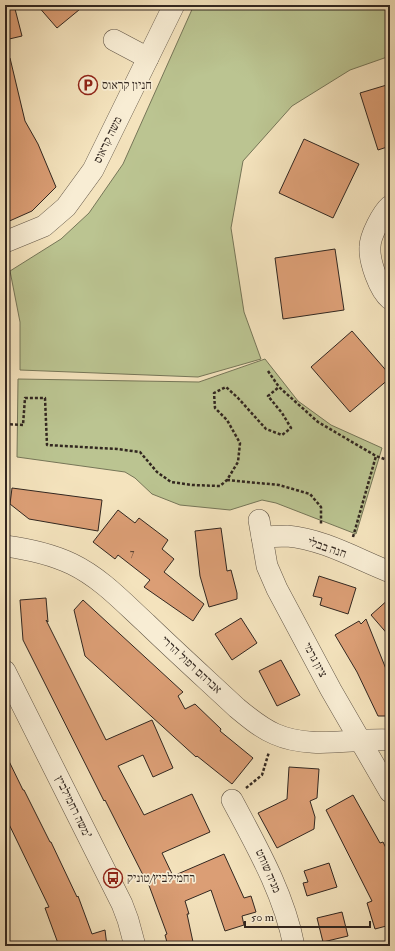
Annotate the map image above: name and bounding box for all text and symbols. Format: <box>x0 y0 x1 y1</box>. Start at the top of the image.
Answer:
parking icon: חניון קראוס <box>77 74 99 96</box>
place label: חניון קראוס <box>102 78 152 93</box>
street label: משה קראוס <box>90 114 126 166</box>
street label: חנה בבלי <box>306 534 348 562</box>
house number: 7 <box>130 547 135 559</box>
street label: אברהם רפול הררי <box>157 633 225 697</box>
street label: ציון גרמי <box>300 640 330 680</box>
street label: משה רחמילביץ' <box>51 773 95 841</box>
street label: מניה שוחט <box>252 847 284 895</box>
bus stop icon: רחמילביץ/טוניק <box>102 867 124 889</box>
place label: רחמילביץ/טוניק <box>127 871 195 886</box>
scale bar <box>245 903 370 929</box>
text: 50 m <box>251 910 275 925</box>

